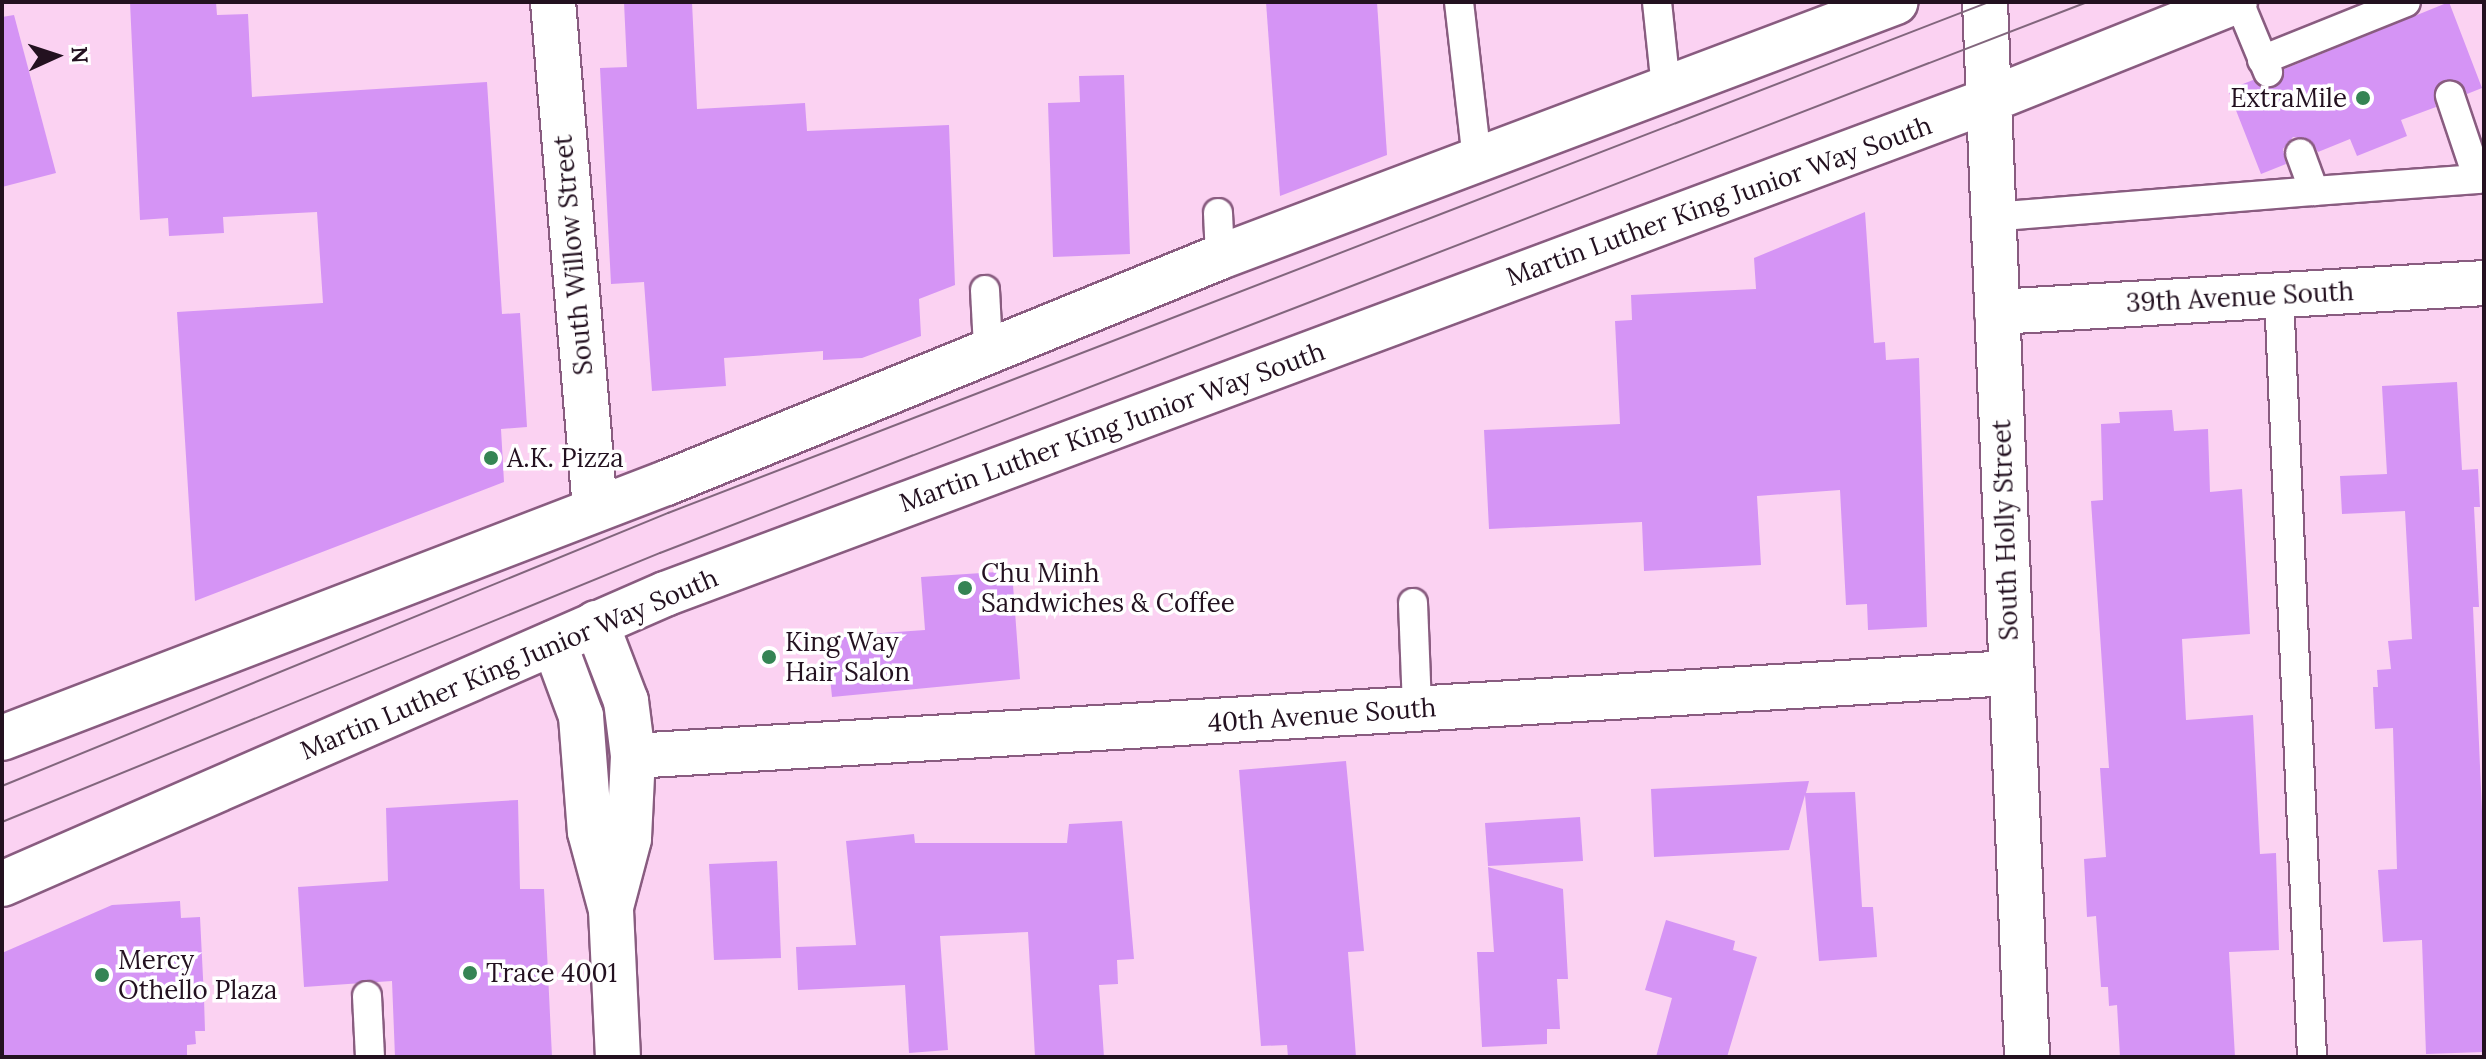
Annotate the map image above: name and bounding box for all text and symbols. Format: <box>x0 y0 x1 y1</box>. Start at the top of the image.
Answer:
north arrow <box>16 16 96 96</box>
text: N <box>66 46 94 64</box>
place label: ExtraMile <box>2230 82 2347 114</box>
marker: ExtraMile <box>2354 89 2372 107</box>
street label: Martin Luther King Junior Way South <box>1502 109 1936 293</box>
street label: South Willow Street <box>547 134 599 376</box>
street label: 39th Avenue South <box>2125 275 2355 319</box>
street label: Martin Luther King Junior Way South <box>895 335 1329 519</box>
street label: South Holly Street <box>1986 419 2024 641</box>
place label: A.K. Pizza <box>507 442 624 474</box>
marker: A.K. Pizza <box>482 449 500 467</box>
place label: Chu Minh Sandwiches & Coffee <box>981 557 1235 618</box>
street label: Martin Luther King Junior Way South <box>296 562 722 766</box>
marker: Chu Minh Sandwiches & Coffee <box>956 579 974 597</box>
place label: King Way Hair Salon <box>785 626 910 688</box>
marker: King Way Hair Salon <box>760 648 778 666</box>
street label: 40th Avenue South <box>1207 691 1437 739</box>
place label: Mercy Othello Plaza <box>118 944 277 1006</box>
place label: Trace 4001 <box>486 957 617 989</box>
marker: Trace 4001 <box>461 964 479 982</box>
marker: Mercy Othello Plaza <box>93 966 111 984</box>

